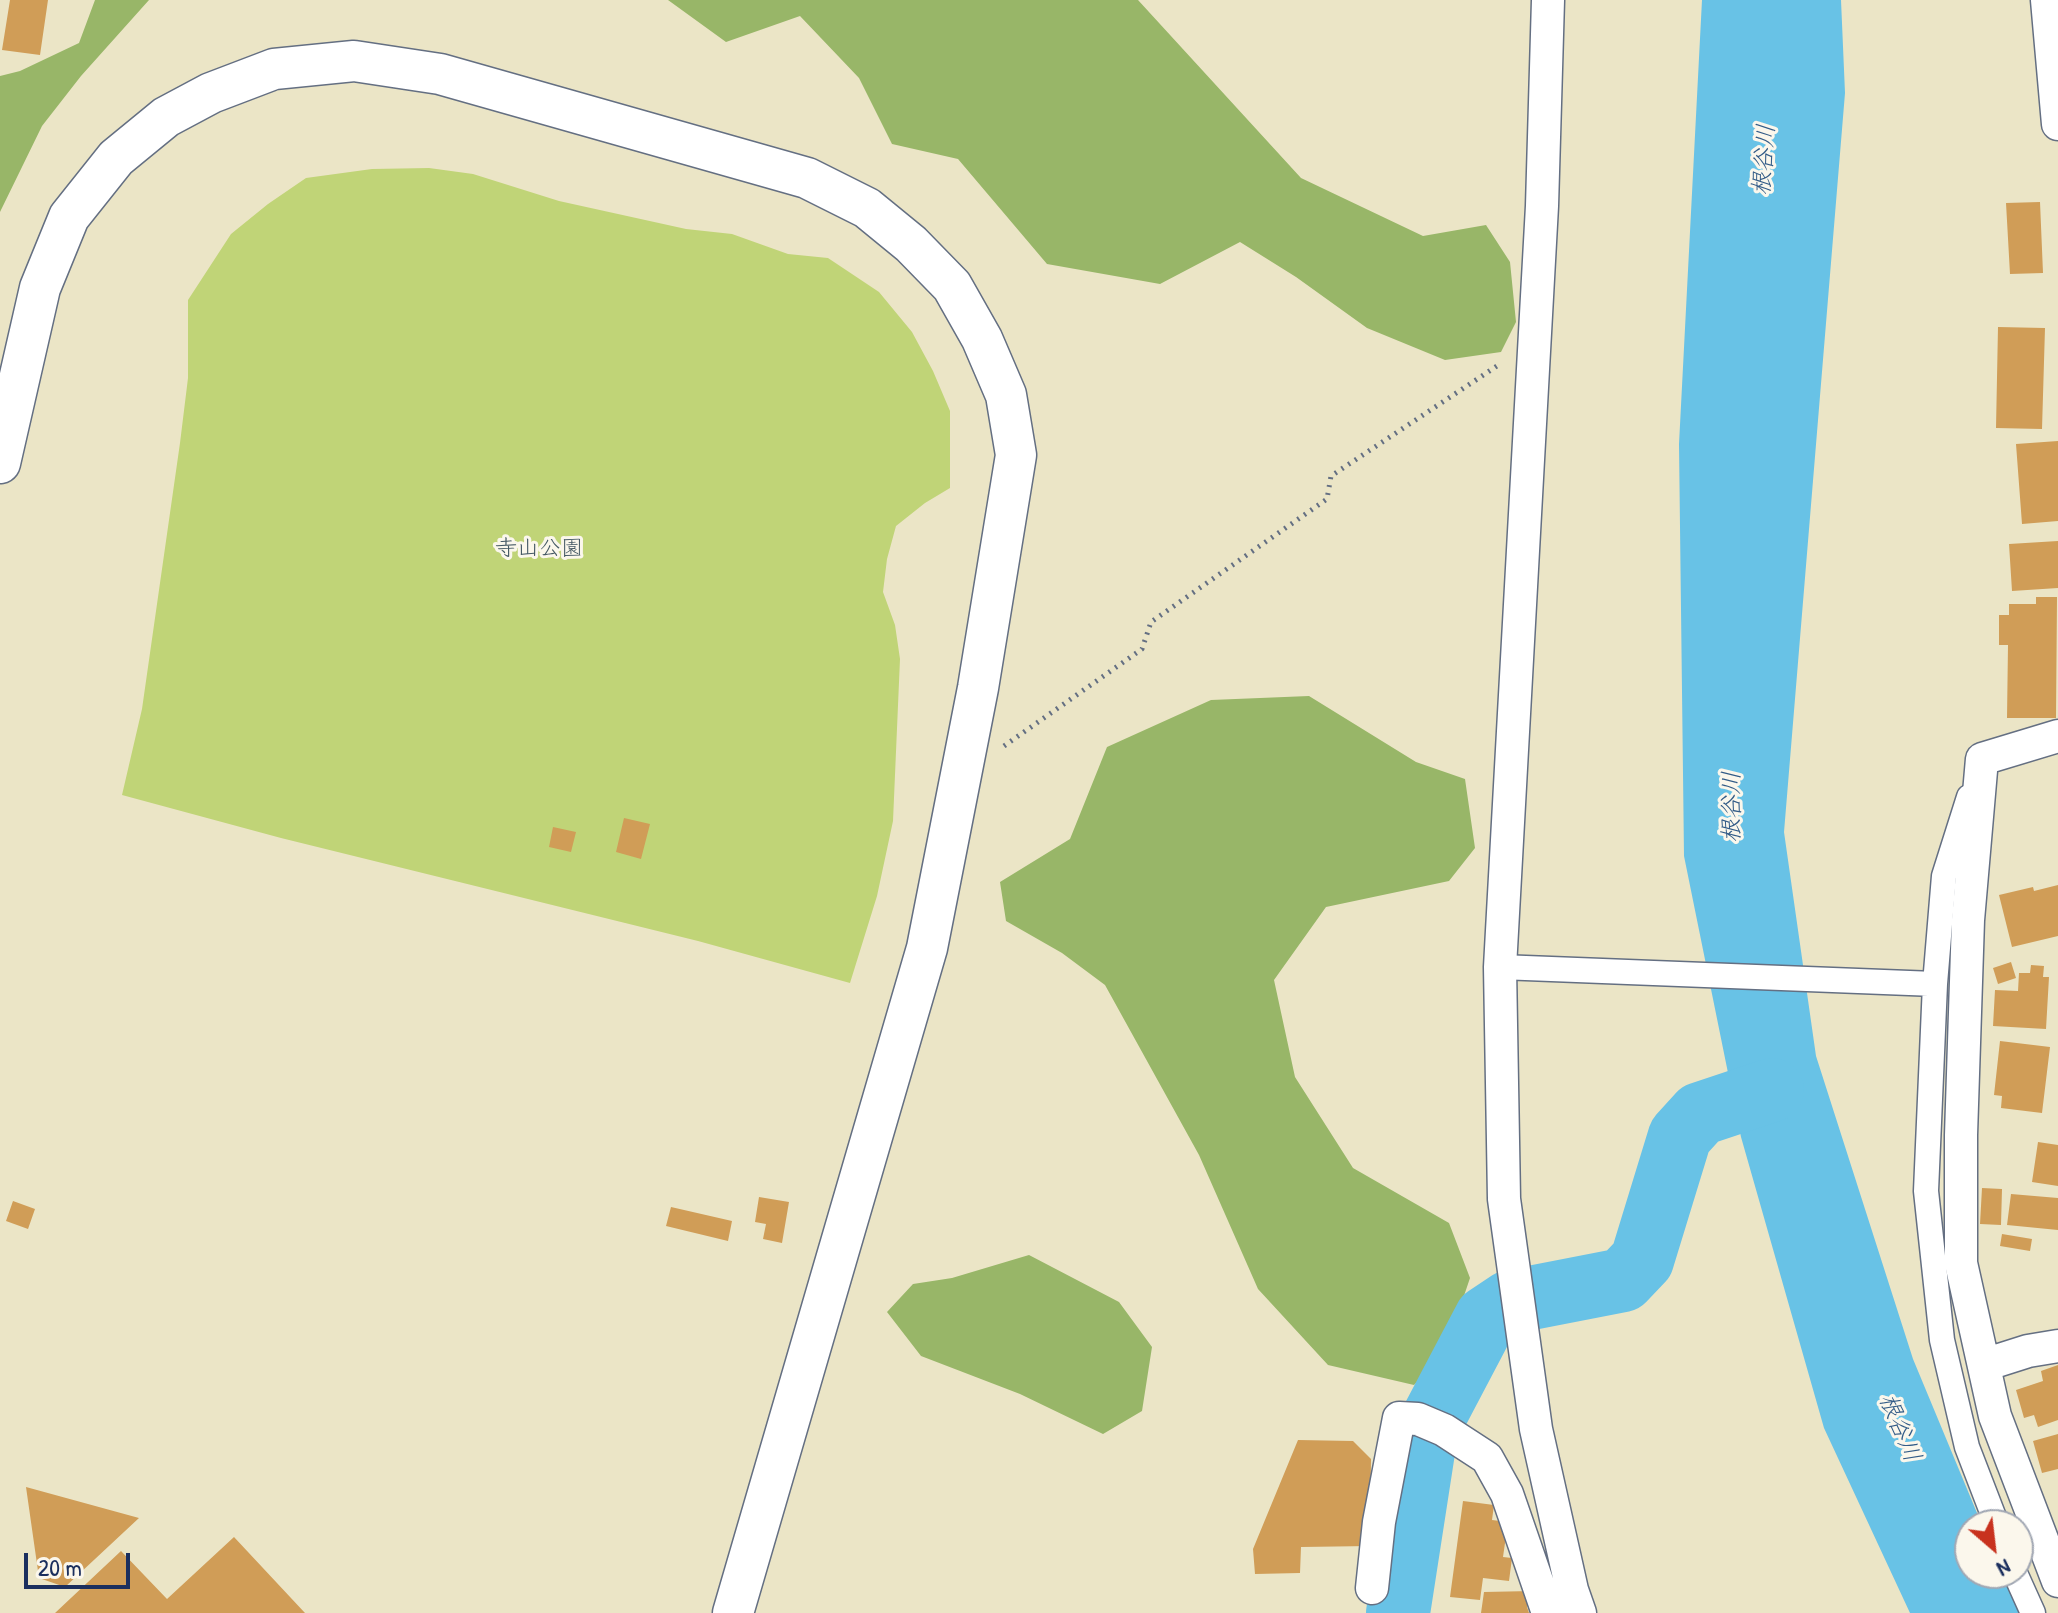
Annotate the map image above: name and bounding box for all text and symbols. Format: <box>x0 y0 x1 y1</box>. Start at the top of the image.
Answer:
water label: 根谷川 <box>1748 123 1782 197</box>
park label: 寺山公園 <box>495 536 583 562</box>
water label: 根谷川 <box>1719 771 1747 843</box>
water label: 根谷川 <box>1872 1389 1926 1467</box>
north arrow <box>1954 1509 2034 1589</box>
scale bar <box>28 1537 134 1587</box>
text: 20 m <box>38 1551 82 1583</box>
text: N <box>1992 1552 2017 1584</box>

